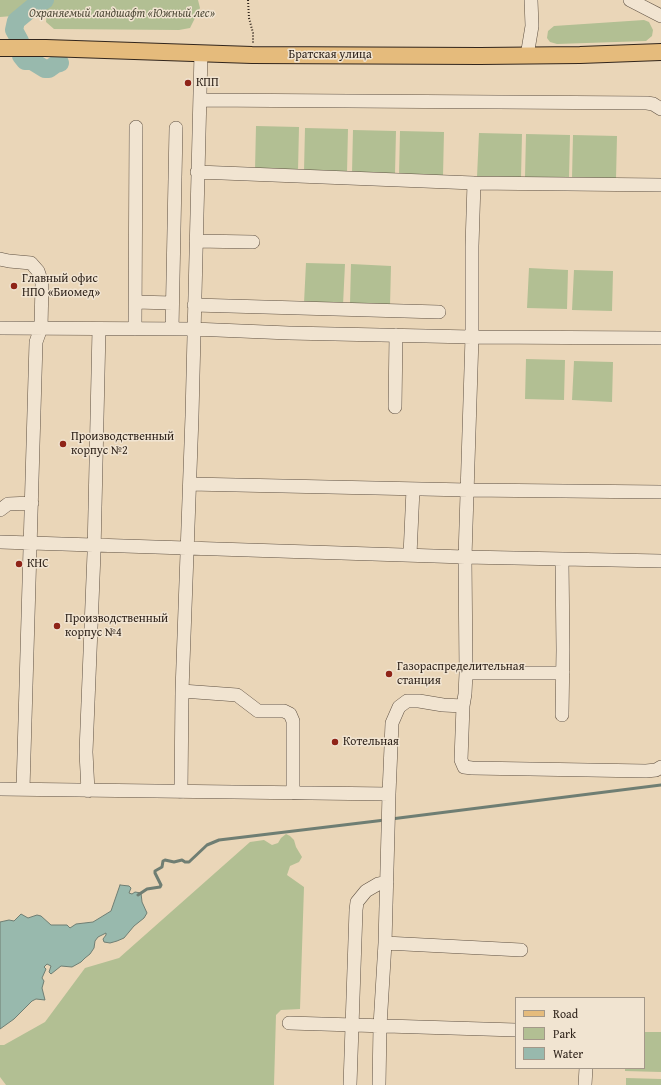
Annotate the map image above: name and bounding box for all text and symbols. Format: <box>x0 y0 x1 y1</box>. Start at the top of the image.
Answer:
park label: Охраняемый ландшафт «Южный лес» <box>29 7 215 21</box>
street label: Братская улица <box>288 48 372 62</box>
place label: КПП <box>196 76 219 90</box>
marker: КПП <box>183 78 193 88</box>
place label: Главный офис НПО «Биомед» <box>22 272 100 300</box>
marker: Главный офис НПО «Биомед» <box>9 281 19 291</box>
place label: Производственный корпус №2 <box>71 430 174 458</box>
marker: Производственный корпус №2 <box>58 439 68 449</box>
place label: КНС <box>27 557 49 571</box>
marker: КНС <box>14 559 24 569</box>
place label: Производственный корпус №4 <box>65 612 168 640</box>
marker: Производственный корпус №4 <box>52 621 62 631</box>
place label: Газораспределительная станция <box>397 660 525 688</box>
marker: Газораспределительная станция <box>384 669 394 679</box>
place label: Котельная <box>343 735 399 749</box>
marker: Котельная <box>330 737 340 747</box>
legend <box>515 997 645 1069</box>
text: Road <box>553 1005 578 1022</box>
text: Park <box>553 1025 576 1042</box>
text: Water <box>553 1045 583 1062</box>

